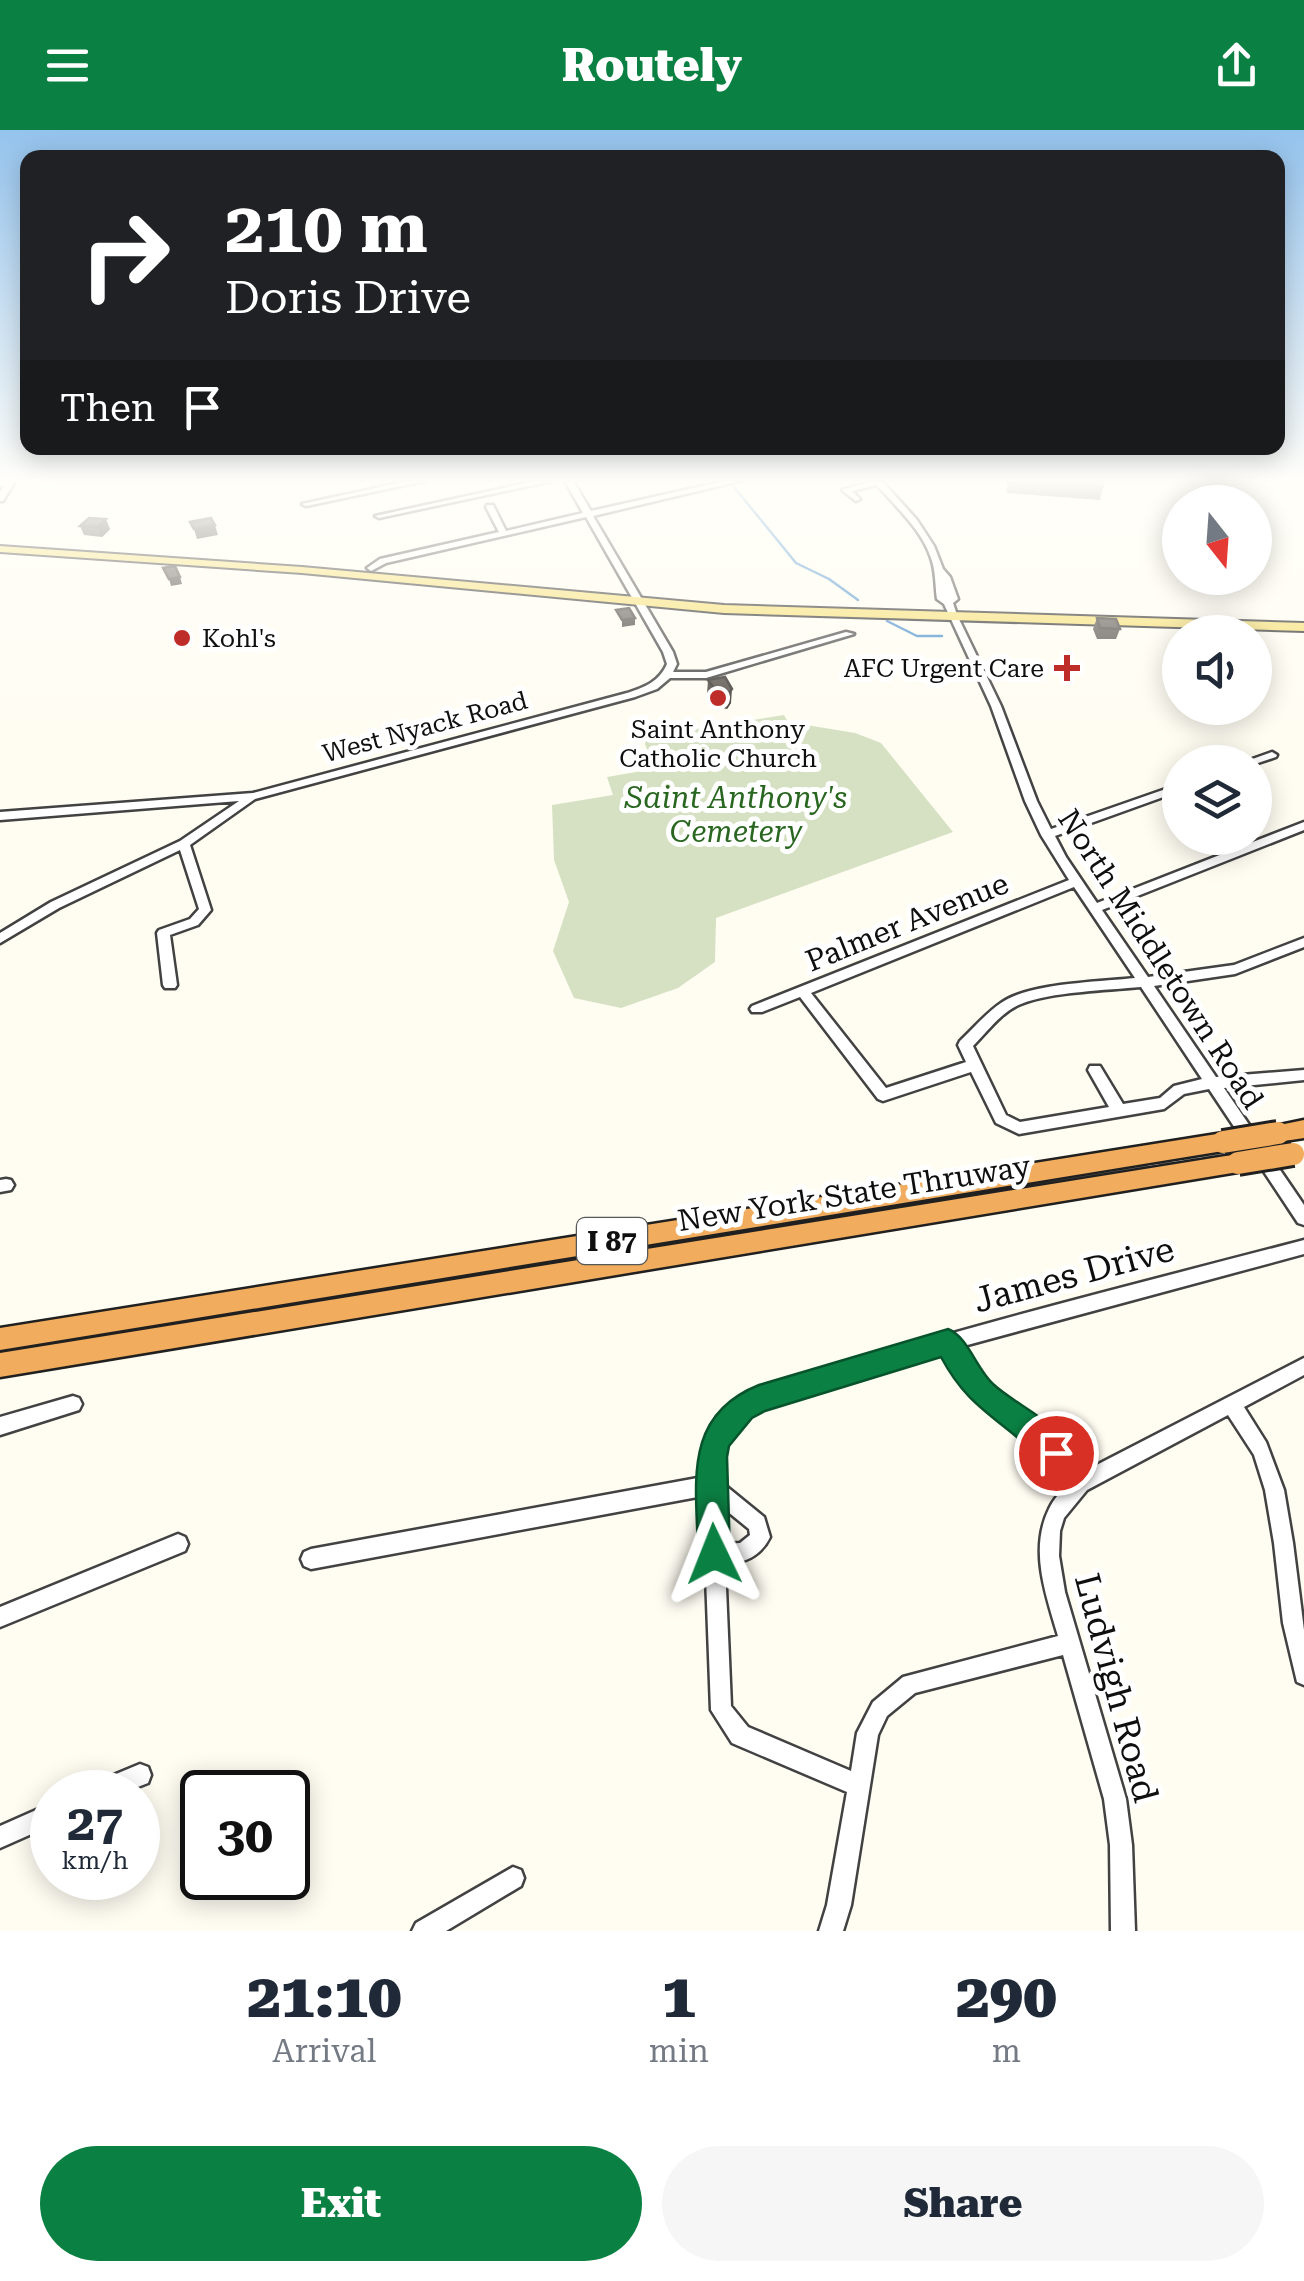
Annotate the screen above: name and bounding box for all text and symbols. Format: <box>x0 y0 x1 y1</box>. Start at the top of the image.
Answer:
icon: menu <box>40 38 95 93</box>
icon: share <box>1209 38 1264 93</box>
text: Routely <box>562 39 742 92</box>
text: 210 m <box>225 187 428 269</box>
icon: right <box>60 190 190 320</box>
text: Doris Drive <box>225 271 471 324</box>
icon: arrive <box>175 380 230 435</box>
text: Then <box>60 386 155 430</box>
north arrow <box>1162 485 1272 595</box>
map controls <box>1162 485 1272 855</box>
button: sound <box>1162 615 1272 725</box>
place label: Kohl's <box>202 624 276 653</box>
marker: Kohl's <box>171 627 193 649</box>
place label: AFC Urgent Care <box>844 654 1044 683</box>
marker: AFC Urgent Care <box>1054 655 1080 681</box>
street label: West Nyack Road <box>320 686 530 768</box>
marker: Saint Anthony Catholic Church <box>707 687 729 709</box>
place label: Saint Anthony Catholic Church <box>619 715 817 773</box>
button: layers <box>1162 745 1272 855</box>
park label: Saint Anthony's Cemetery <box>624 780 847 849</box>
street label: North Middletown Road <box>1051 803 1271 1115</box>
street label: Palmer Avenue <box>801 865 1013 979</box>
street label: New York State Thruway <box>675 1148 1033 1238</box>
road number: I 87 <box>577 1218 647 1264</box>
street label: James Drive <box>969 1229 1179 1321</box>
pin <box>1014 1411 1099 1496</box>
icon: arrive <box>1029 1426 1084 1481</box>
position arrow <box>662 1502 766 1606</box>
street label: Ludvigh Road <box>1066 1569 1166 1807</box>
speed limit sign: 30 <box>180 1770 310 1900</box>
text: 27 <box>67 1794 123 1852</box>
text: km/h <box>62 1846 128 1875</box>
text: 21:10 <box>247 1961 402 2032</box>
text: 1 <box>662 1961 696 2032</box>
text: 290 <box>956 1961 1057 2032</box>
text: Arrival <box>272 2032 376 2070</box>
text: min <box>649 2032 709 2070</box>
text: m <box>992 2032 1021 2070</box>
button: Exit <box>40 2146 642 2261</box>
button: Share <box>662 2146 1264 2261</box>

